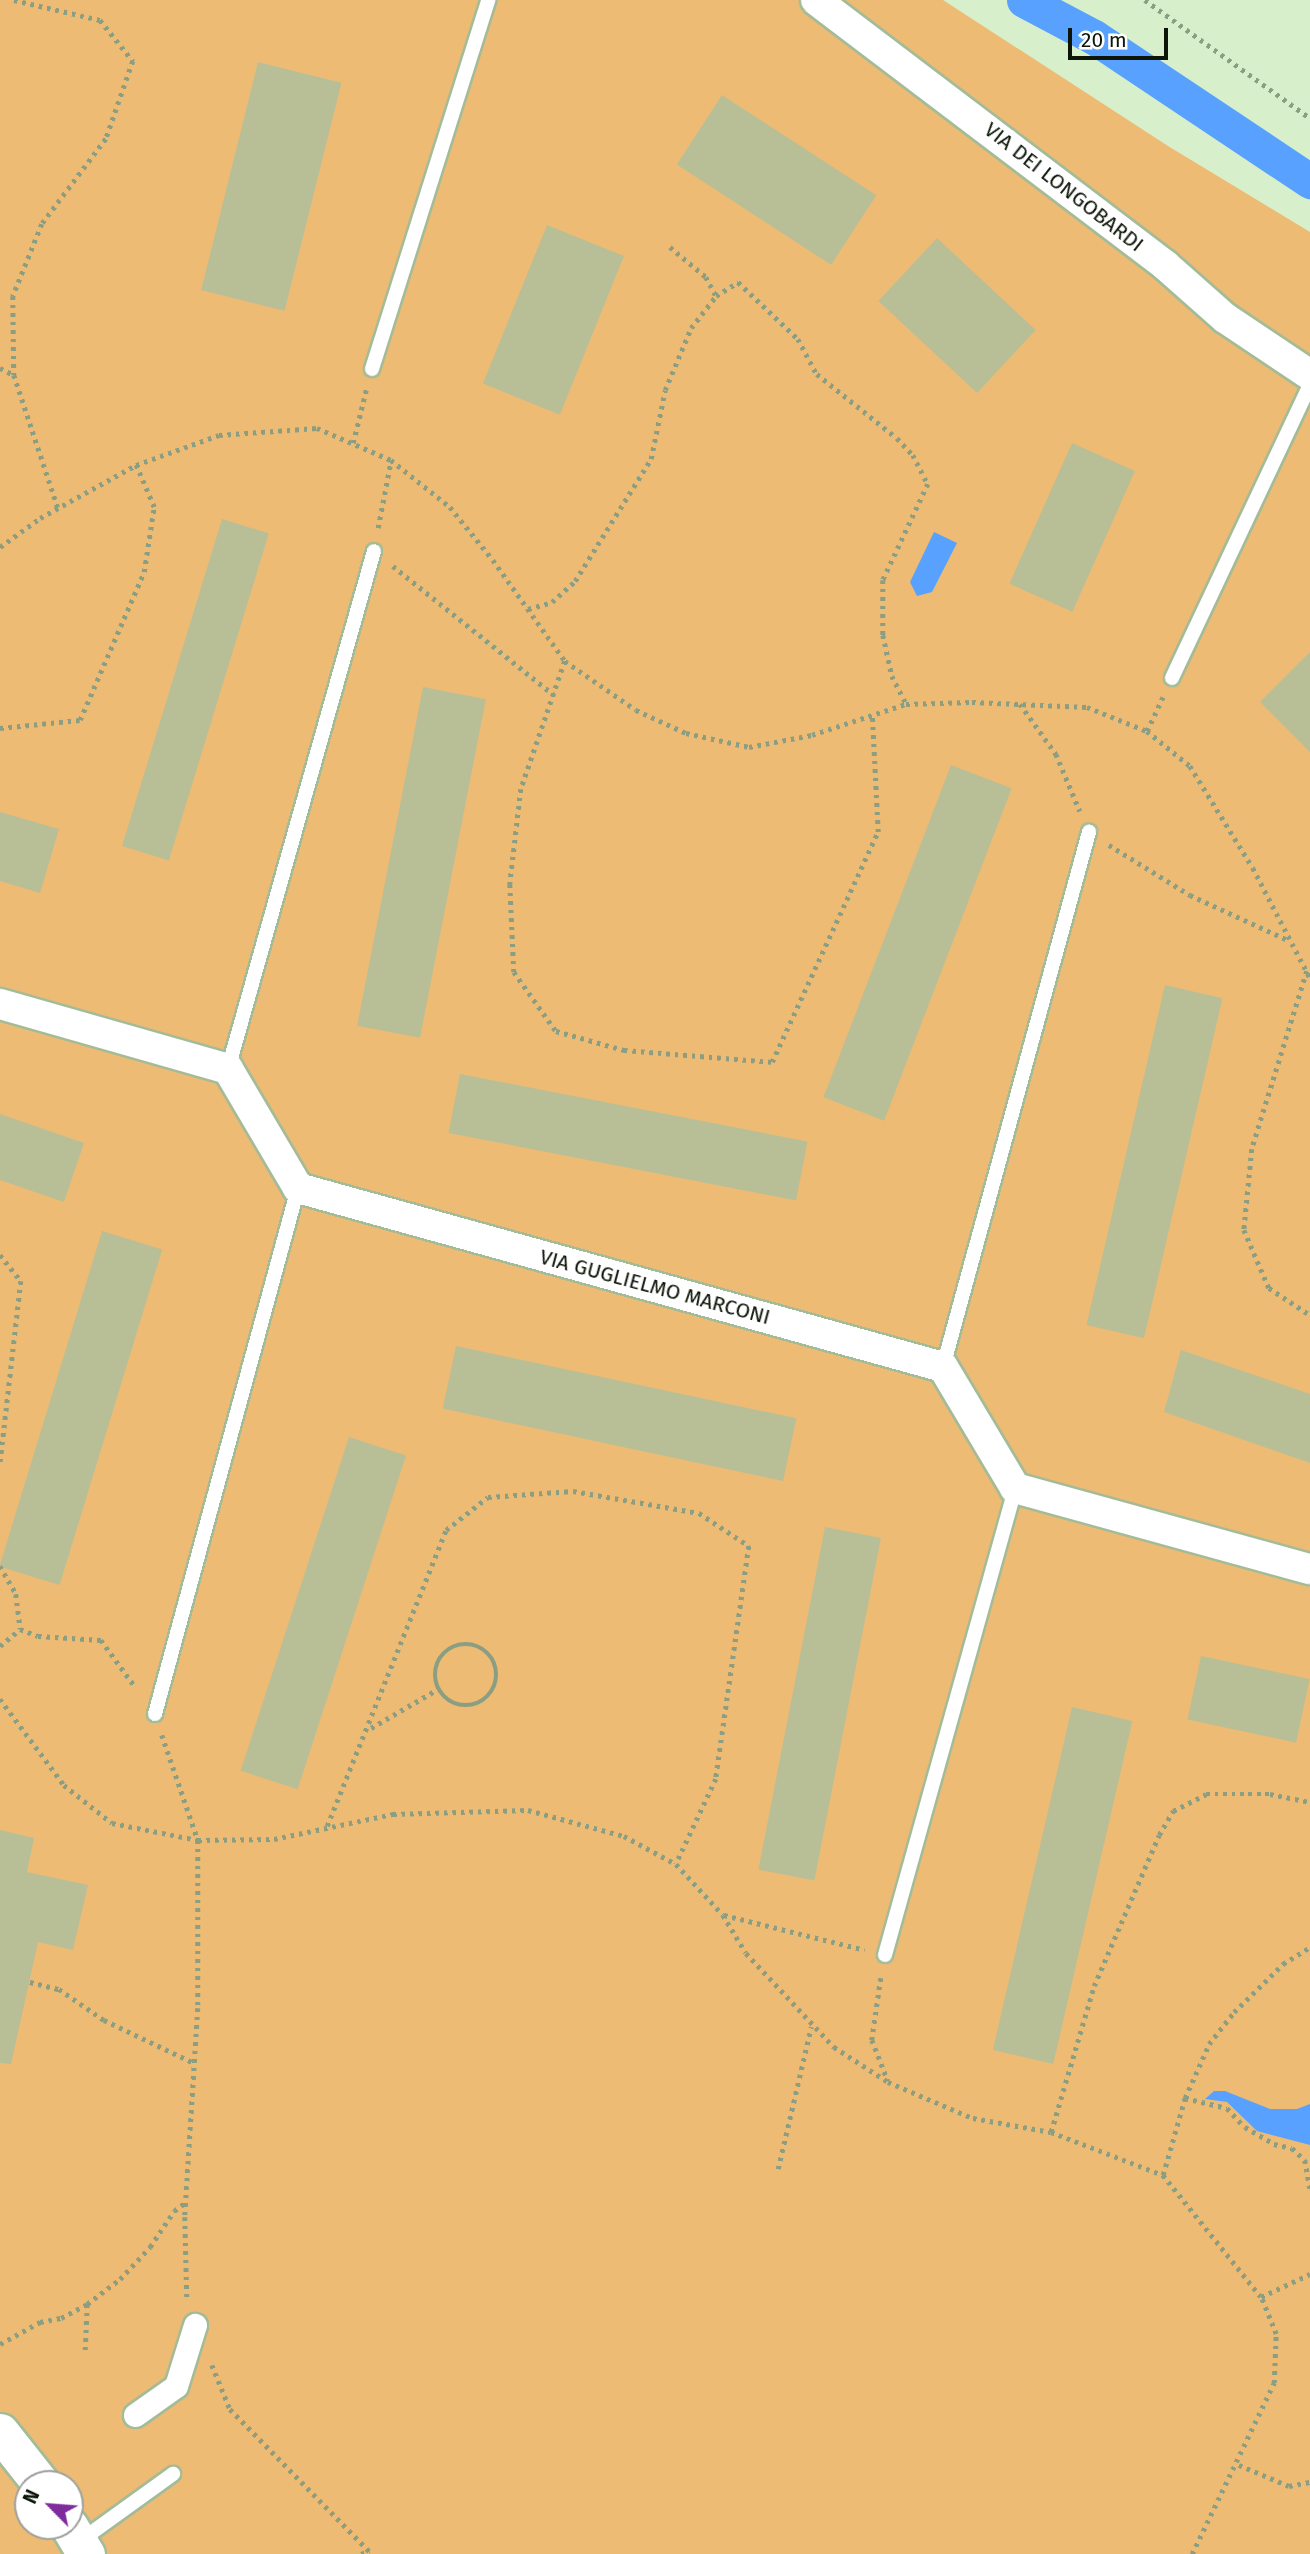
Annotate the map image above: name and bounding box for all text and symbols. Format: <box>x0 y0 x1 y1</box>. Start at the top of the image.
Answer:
scale bar <box>1072 14 1172 58</box>
text: 20 m <box>1081 27 1127 53</box>
street label: VIA DEI LONGOBARDI <box>979 117 1149 257</box>
street label: VIA GUGLIELMO MARCONI <box>537 1244 773 1330</box>
north arrow <box>14 2470 84 2540</box>
text: N <box>18 2486 44 2507</box>

